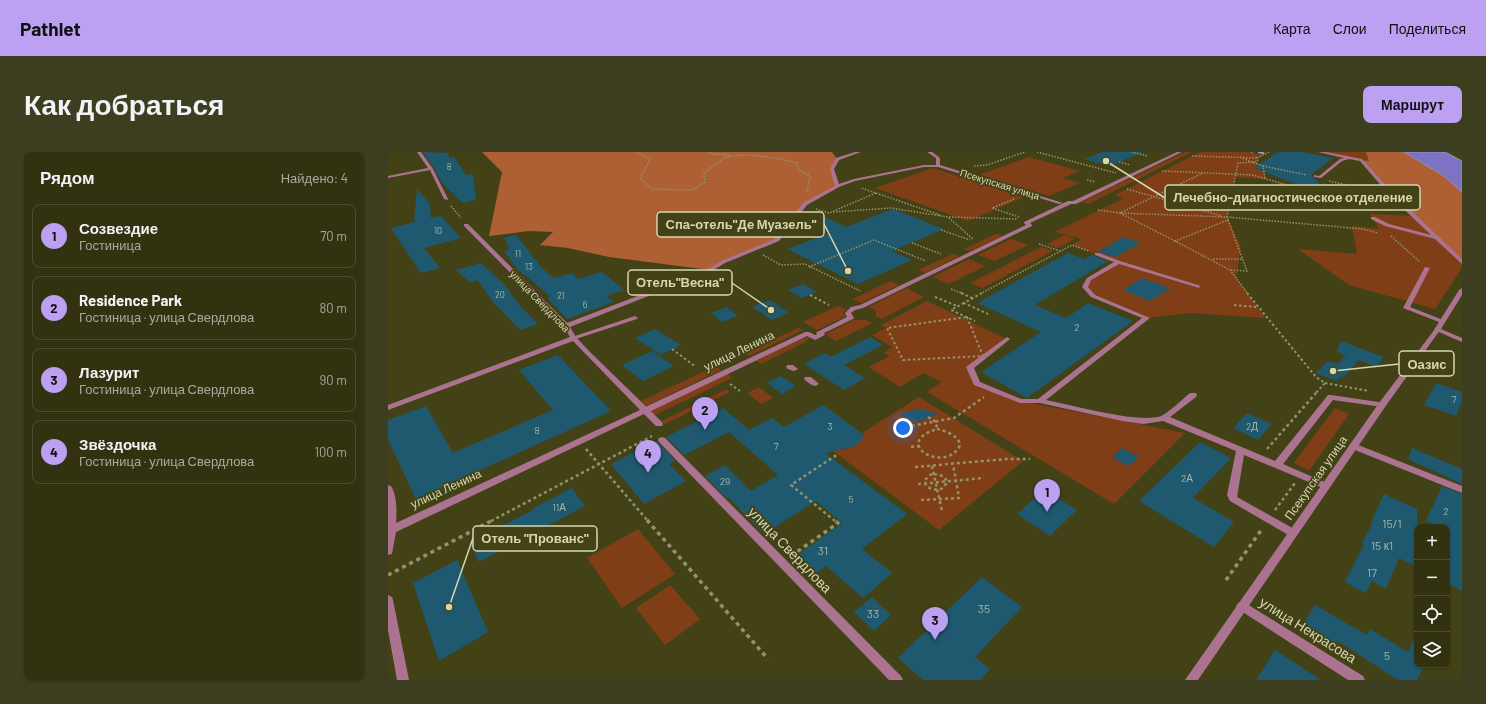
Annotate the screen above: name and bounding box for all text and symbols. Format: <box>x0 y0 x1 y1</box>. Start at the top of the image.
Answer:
text: Pathlet <box>20 17 81 40</box>
text: Карта <box>1273 20 1311 37</box>
text: Слои <box>1333 20 1367 37</box>
text: Поделиться <box>1389 20 1466 37</box>
button: Маршрут <box>1363 86 1462 123</box>
text: Как добраться <box>24 87 224 121</box>
house number: 8 <box>447 161 452 172</box>
street label: Псекупская улица <box>959 166 1042 202</box>
text: Рядом <box>40 167 95 187</box>
text: Найдено: 4 <box>281 170 348 186</box>
callout: Лечебно-диагностическое отделение <box>1165 185 1420 210</box>
text: Лечебно-диагностическое отделение <box>1173 189 1413 205</box>
callout: Спа-отель"Де Муазель" <box>657 212 824 237</box>
text: Спа-отель"Де Муазель" <box>666 216 817 232</box>
text: Созвездие <box>79 219 158 237</box>
house number: 10 <box>434 225 442 236</box>
text: 1 <box>52 228 56 244</box>
text: 70 m <box>320 228 347 244</box>
text: Гостиница <box>79 237 141 253</box>
house number: 11 <box>515 248 521 259</box>
house number: 13 <box>525 261 533 272</box>
street label: улица Свердлова <box>508 268 573 335</box>
callout: Отель"Весна" <box>628 270 732 295</box>
text: Отель"Весна" <box>636 274 724 290</box>
house number: 20 <box>495 289 505 300</box>
house number: 21 <box>557 290 565 301</box>
text: Residence Park <box>79 291 182 309</box>
house number: 6 <box>583 299 588 310</box>
text: 2 <box>50 300 58 316</box>
text: 80 m <box>320 300 347 316</box>
text: Гостиница · улица Свердлова <box>79 309 254 325</box>
house number: 2 <box>1074 321 1080 333</box>
street label: улица Ленина <box>701 327 777 374</box>
callout: Оазис <box>1399 351 1454 376</box>
text: Оазис <box>1407 356 1447 372</box>
text: Лазурит <box>79 363 139 381</box>
text: 3 <box>50 372 58 388</box>
text: 90 m <box>320 372 347 388</box>
text: Гостиница · улица Свердлова <box>79 381 254 397</box>
house number: 7 <box>1452 393 1457 405</box>
pin: 2 <box>692 397 718 430</box>
your location <box>893 418 913 438</box>
house number: 3 <box>827 420 833 432</box>
house number: 2Д <box>1246 420 1258 432</box>
house number: 8 <box>534 424 540 436</box>
street label: Псекупская улица <box>1281 432 1350 523</box>
text: Звёздочка <box>79 435 156 453</box>
pin: 4 <box>635 440 661 473</box>
house number: 7 <box>774 440 779 452</box>
text: 4 <box>50 444 58 460</box>
text: 100 m <box>314 444 347 460</box>
text: Гостиница · улица Свердлова <box>79 453 254 469</box>
street label: улица Ленина <box>408 465 484 512</box>
house number: 2А <box>1181 472 1193 484</box>
house number: 29 <box>720 475 730 487</box>
pin: 1 <box>1034 479 1060 512</box>
house number: 5 <box>848 493 854 505</box>
house number: 11А <box>552 501 566 513</box>
street label: улица Свердлова <box>745 503 836 596</box>
house number: 2 <box>1443 505 1449 517</box>
house number: 15/1 <box>1382 516 1402 530</box>
map controls <box>1414 524 1450 668</box>
button: + <box>1414 524 1450 560</box>
callout: Отель "Прованс" <box>473 526 597 551</box>
text: Отель "Прованс" <box>481 530 589 546</box>
house number: 15 к1 <box>1371 538 1393 552</box>
house number: 31 <box>818 543 828 557</box>
button: − <box>1414 560 1450 596</box>
house number: 17 <box>1367 565 1377 579</box>
street label: улица Некрасова <box>1257 593 1360 666</box>
button: locate <box>1414 596 1450 632</box>
house number: 35 <box>978 601 990 615</box>
house number: 33 <box>867 606 879 620</box>
pin: 3 <box>922 607 948 640</box>
button: layers <box>1414 632 1450 668</box>
house number: 5 <box>1384 648 1390 662</box>

